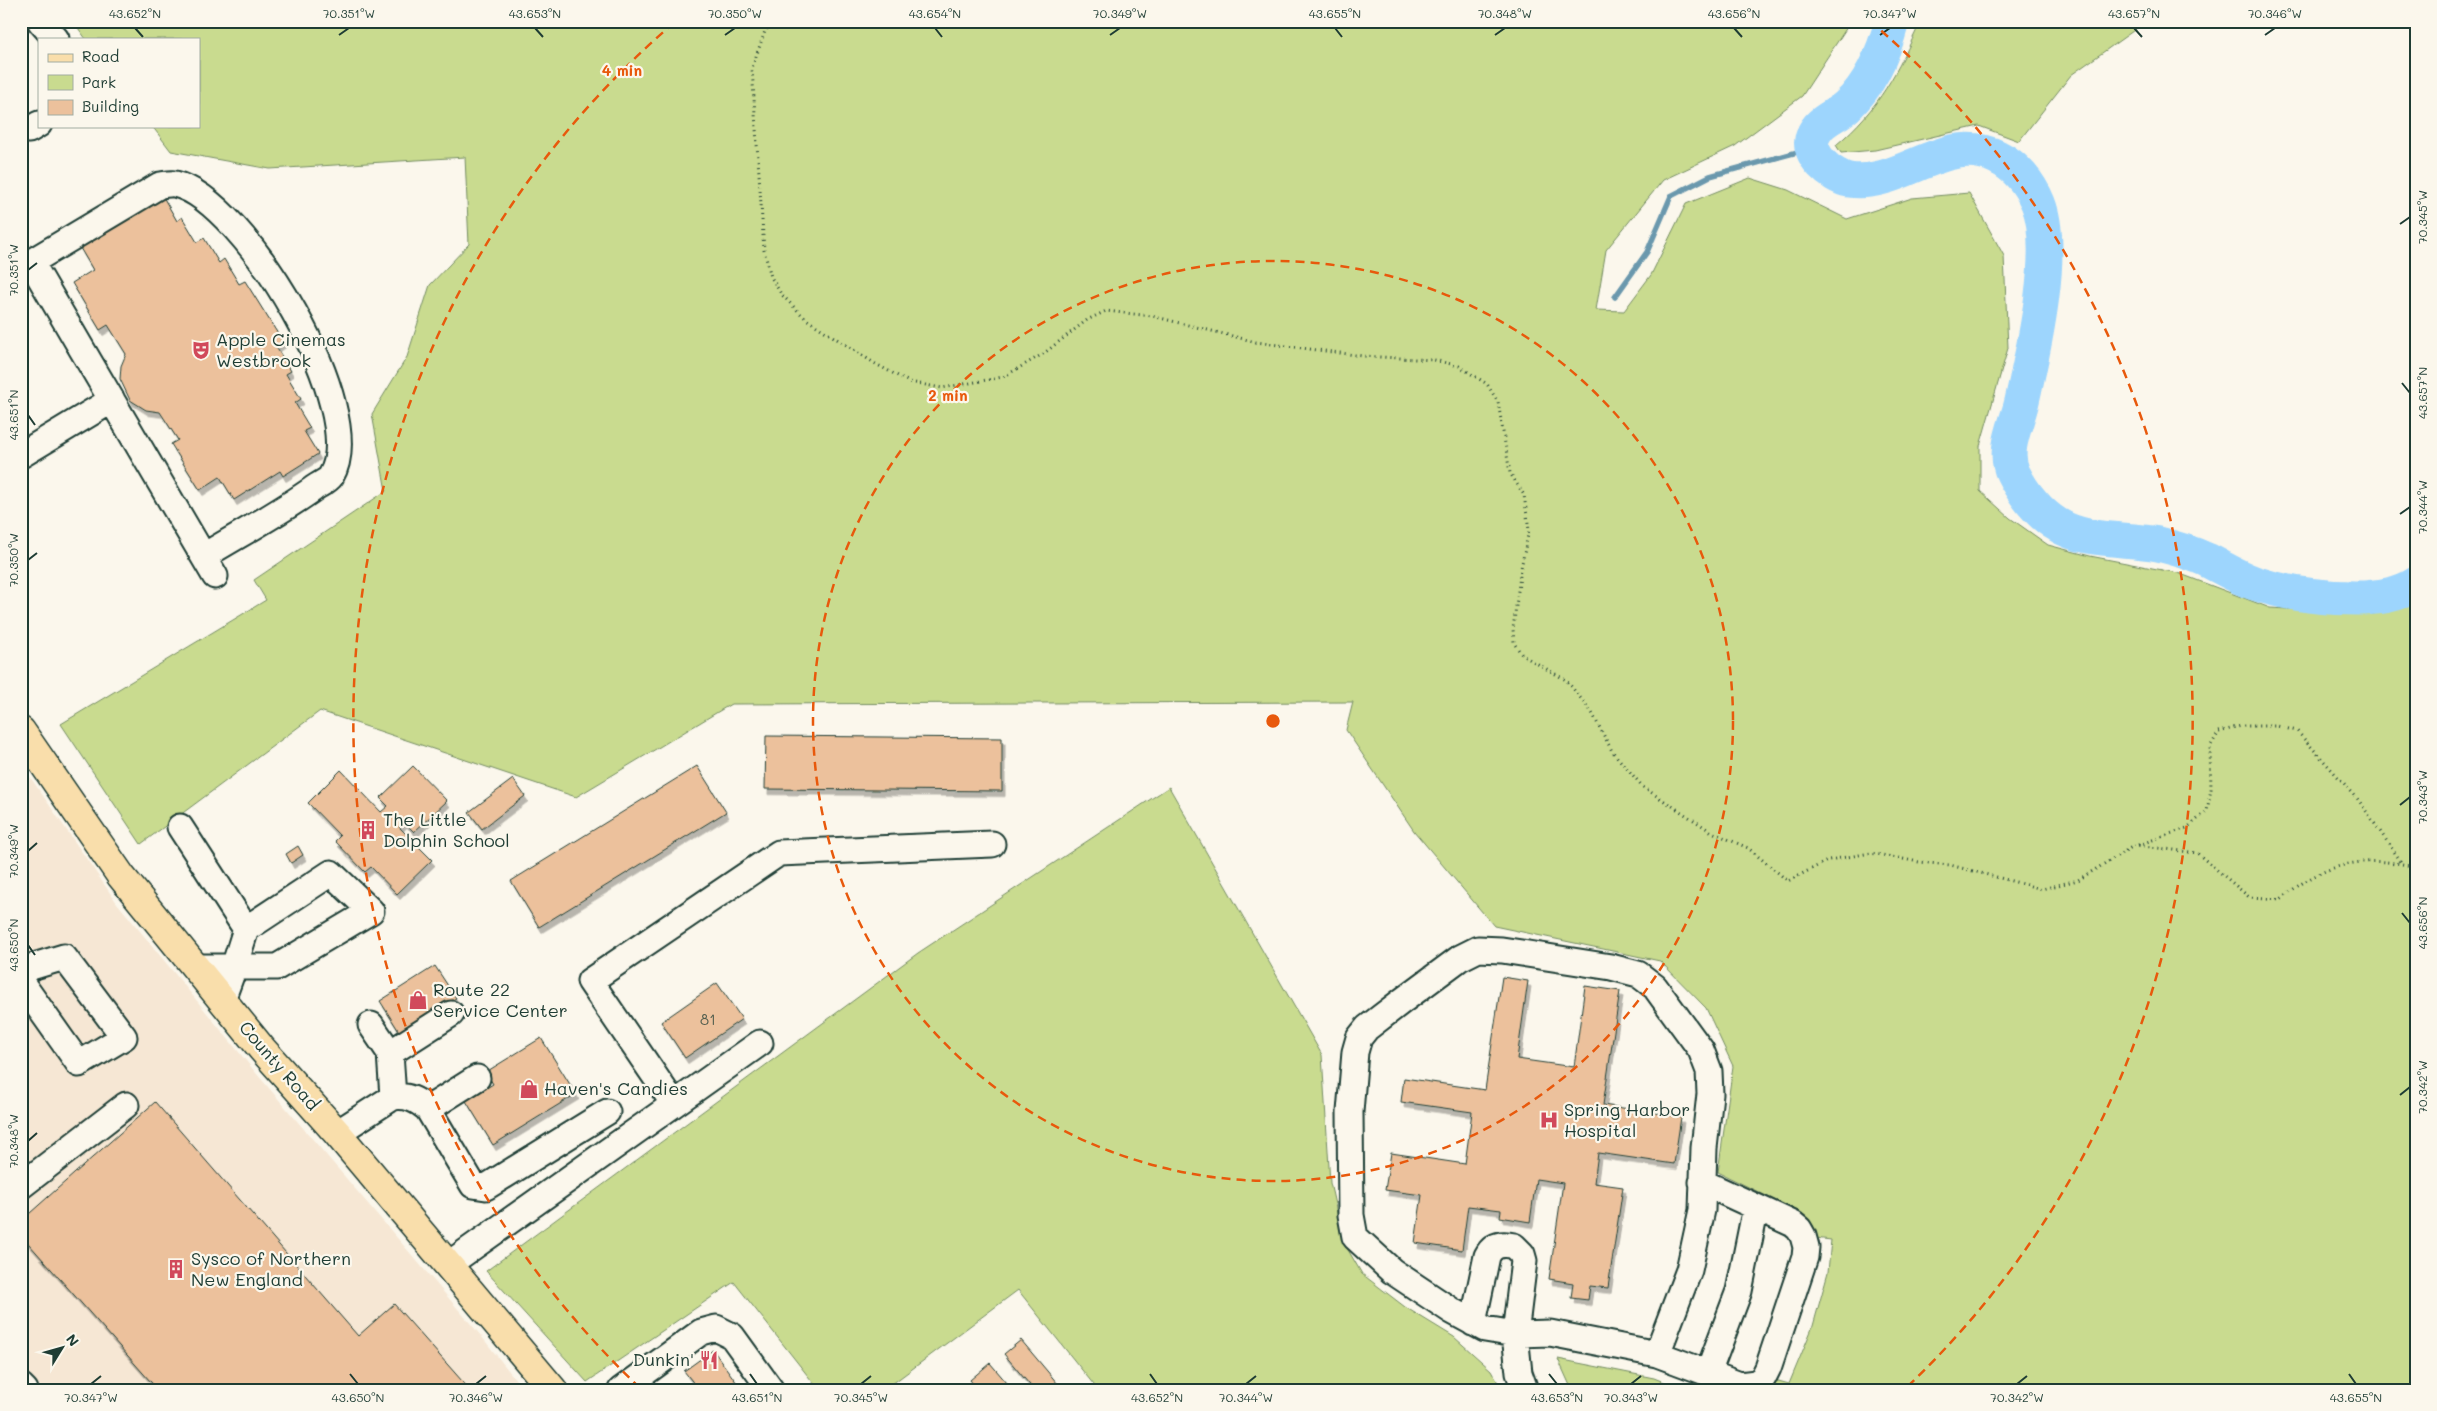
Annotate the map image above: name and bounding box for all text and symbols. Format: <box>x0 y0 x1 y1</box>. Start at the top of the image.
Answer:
text: 43.652°N <box>109 5 161 21</box>
text: 70.351°W <box>323 5 375 21</box>
text: 43.653°N <box>509 5 561 21</box>
text: 70.350°W <box>708 5 762 21</box>
text: 43.654°N <box>909 5 961 21</box>
text: 70.349°W <box>1093 5 1147 21</box>
text: 43.655°N <box>1309 5 1361 21</box>
text: 70.348°W <box>1478 5 1532 21</box>
text: 43.656°N <box>1708 5 1760 21</box>
text: 70.347°W <box>1863 5 1917 21</box>
text: 43.657°N <box>2108 5 2160 21</box>
text: 70.346°W <box>2248 5 2302 21</box>
legend <box>38 38 200 128</box>
text: Road <box>82 46 119 66</box>
text: 4 min <box>602 60 642 80</box>
text: Park <box>82 72 116 92</box>
text: Building <box>82 96 139 116</box>
text: 70.345°W <box>2414 190 2430 244</box>
text: 70.351°W <box>5 244 21 296</box>
place label: Apple Cinemas Westbrook <box>216 327 346 372</box>
theatre icon: Apple Cinemas Westbrook <box>190 339 212 361</box>
text: 43.657°N <box>2414 367 2430 419</box>
text: 2 min <box>928 385 968 405</box>
text: 43.651°N <box>5 390 21 440</box>
text: 70.344°W <box>2414 480 2430 534</box>
text: 70.350°W <box>5 533 21 587</box>
centre of rings <box>1264 712 1282 730</box>
text: 70.343°W <box>2414 770 2430 824</box>
place label: The Little Dolphin School <box>383 807 510 852</box>
building icon: The Little Dolphin School <box>357 819 379 841</box>
text: 70.349°W <box>5 824 21 878</box>
text: 43.656°N <box>2414 897 2430 949</box>
text: 43.650°N <box>5 919 21 971</box>
place label: Route 22 Service Center <box>433 977 568 1022</box>
shop icon: Route 22 Service Center <box>407 989 429 1011</box>
house number: 81 <box>700 1009 716 1029</box>
street label: County Road <box>234 1015 325 1115</box>
text: 70.342°W <box>2414 1060 2430 1114</box>
place label: Haven's Candies <box>544 1076 688 1100</box>
shop icon: Haven's Candies <box>518 1078 540 1100</box>
place label: Spring Harbor Hospital <box>1564 1097 1690 1142</box>
hospital icon: Spring Harbor Hospital <box>1538 1109 1560 1131</box>
text: 70.348°W <box>5 1114 21 1168</box>
place label: Sysco of Northern New England <box>191 1246 351 1291</box>
building icon: Sysco of Northern New England <box>165 1258 187 1280</box>
north arrow <box>38 1324 88 1374</box>
text: N <box>62 1330 84 1350</box>
place label: Dunkin' <box>633 1347 694 1371</box>
restaurant icon: Dunkin' <box>698 1349 720 1371</box>
text: 70.347°W <box>64 1389 118 1405</box>
text: 43.650°N <box>332 1389 384 1405</box>
text: 70.346°W <box>449 1389 503 1405</box>
text: 43.651°N <box>732 1389 782 1405</box>
text: 70.345°W <box>834 1389 888 1405</box>
text: 43.652°N <box>1131 1389 1183 1405</box>
text: 70.344°W <box>1219 1389 1273 1405</box>
text: 43.653°N <box>1531 1389 1583 1405</box>
text: 70.343°W <box>1604 1389 1658 1405</box>
text: 70.342°W <box>1990 1389 2044 1405</box>
text: 43.655°N <box>2330 1389 2382 1405</box>

